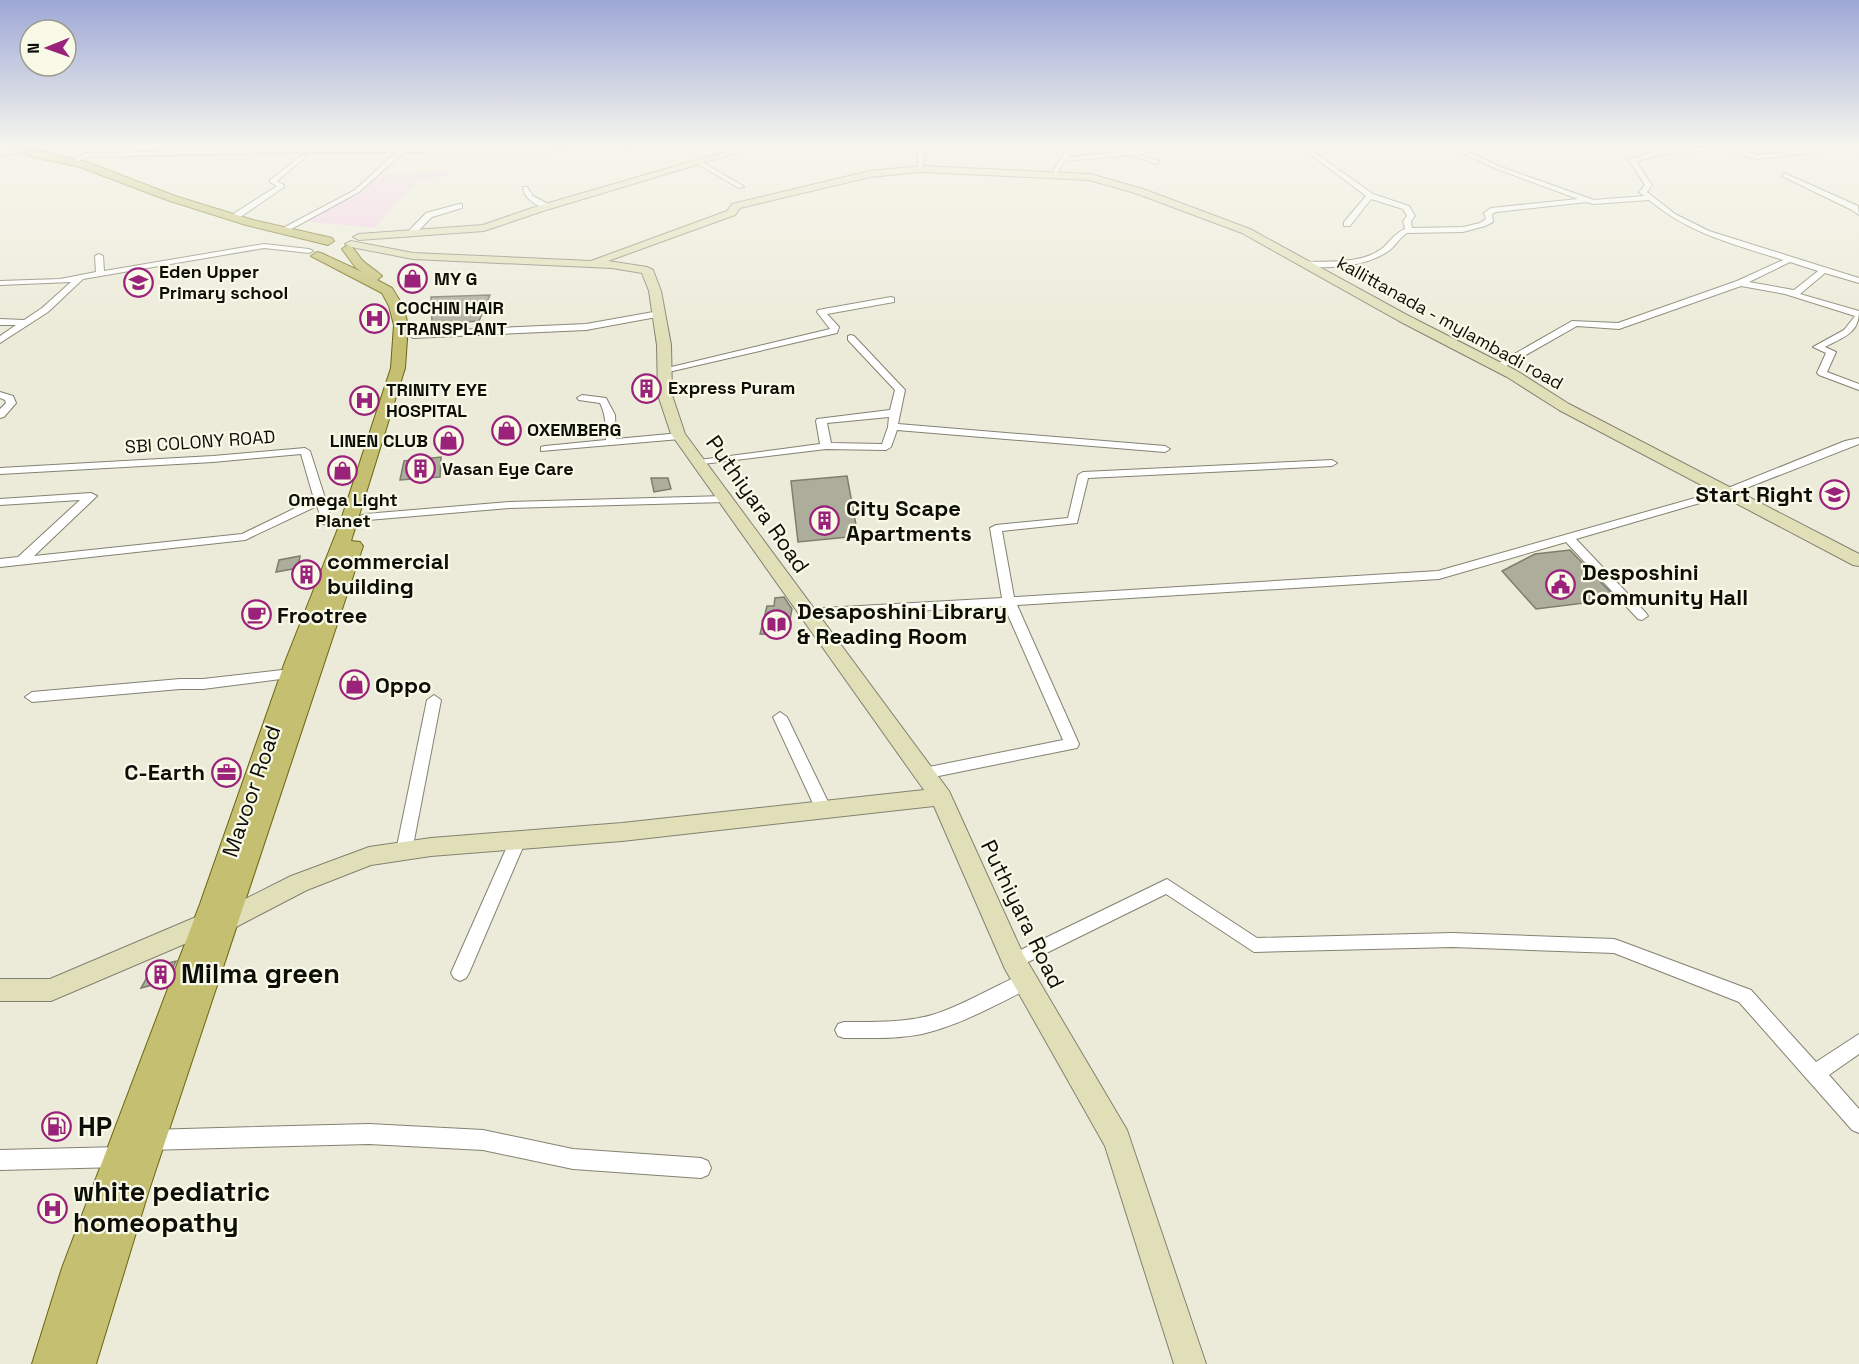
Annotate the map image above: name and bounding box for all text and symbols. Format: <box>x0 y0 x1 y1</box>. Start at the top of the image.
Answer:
north arrow <box>18 18 78 78</box>
text: N <box>23 43 44 54</box>
street label: kallittanada - mylambadi road <box>1333 251 1567 394</box>
place label: Eden Upper Primary school <box>159 260 288 304</box>
shop icon: MY G <box>397 263 429 295</box>
school or university icon: Eden Upper Primary school <box>122 266 154 298</box>
place label: MY G <box>434 267 477 290</box>
place label: COCHIN HAIR TRANSPLANT <box>396 296 507 340</box>
hospital icon: COCHIN HAIR TRANSPLANT <box>359 302 391 334</box>
building icon: Express Puram <box>631 372 663 404</box>
place label: Express Puram <box>668 376 795 399</box>
place label: TRINITY EYE HOSPITAL <box>386 378 487 422</box>
hospital icon: TRINITY EYE HOSPITAL <box>349 384 381 416</box>
shop icon: OXEMBERG <box>490 414 522 446</box>
place label: OXEMBERG <box>527 418 621 441</box>
street label: SBI COLONY ROAD <box>124 425 276 458</box>
shop icon: LINEN CLUB <box>433 425 465 457</box>
place label: LINEN CLUB <box>330 429 428 452</box>
street label: Puthiyara Road <box>700 430 816 578</box>
building icon: Vasan Eye Care <box>405 453 437 485</box>
shop icon: Omega Light Planet <box>327 455 359 487</box>
place label: Vasan Eye Care <box>442 457 574 480</box>
school or university icon: Start Right <box>1818 478 1850 510</box>
place label: Start Right <box>1696 480 1813 508</box>
place label: Omega Light Planet <box>288 488 398 532</box>
place label: City Scape Apartments <box>846 494 972 547</box>
building icon: City Scape Apartments <box>809 505 841 537</box>
place label: commercial building <box>327 547 449 600</box>
building icon: commercial building <box>290 558 322 590</box>
place label: Desposhini Community Hall <box>1582 558 1748 611</box>
public building icon: Desposhini Community Hall <box>1545 569 1577 601</box>
place label: Desaposhini Library & Reading Room <box>797 597 1007 650</box>
cafe icon: Frootree <box>240 599 272 631</box>
place label: Frootree <box>277 601 367 629</box>
library icon: Desaposhini Library & Reading Room <box>760 608 792 640</box>
shop icon: Oppo <box>338 669 370 701</box>
place label: Oppo <box>375 671 431 699</box>
street label: Mavoor Road <box>215 721 287 861</box>
office icon: C-Earth <box>210 756 242 788</box>
place label: C-Earth <box>124 758 205 786</box>
street label: Puthiyara Road <box>975 835 1071 993</box>
place label: Milma green <box>181 956 340 991</box>
building icon: Milma green <box>144 958 176 990</box>
place label: HP <box>78 1109 112 1144</box>
fuel station icon: HP <box>41 1111 73 1143</box>
place label: white pediatric homeopathy <box>73 1174 270 1240</box>
hospital icon: white pediatric homeopathy <box>36 1192 68 1224</box>

